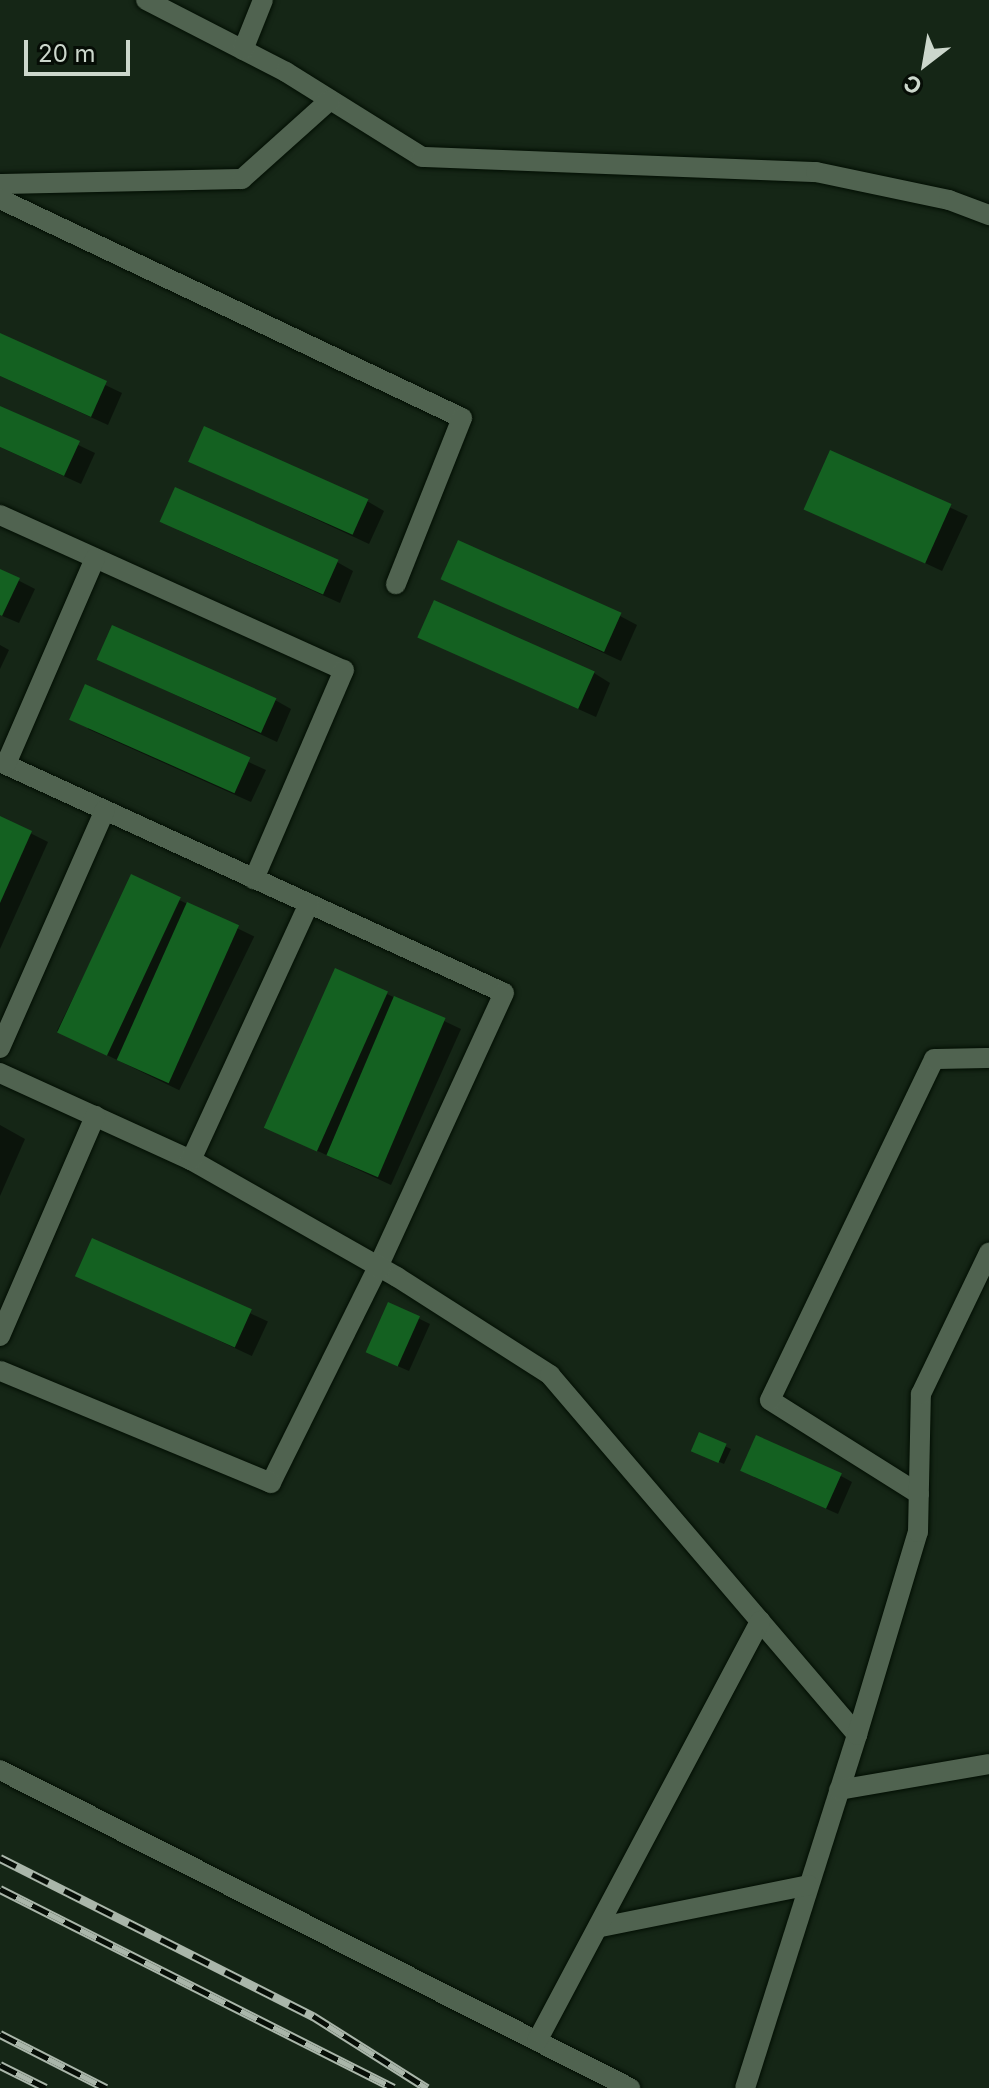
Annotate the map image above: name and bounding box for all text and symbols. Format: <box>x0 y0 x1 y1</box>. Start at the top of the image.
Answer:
scale bar <box>28 24 134 74</box>
north arrow <box>885 24 965 104</box>
text: 20 m <box>38 39 96 68</box>
text: С <box>899 69 926 100</box>

